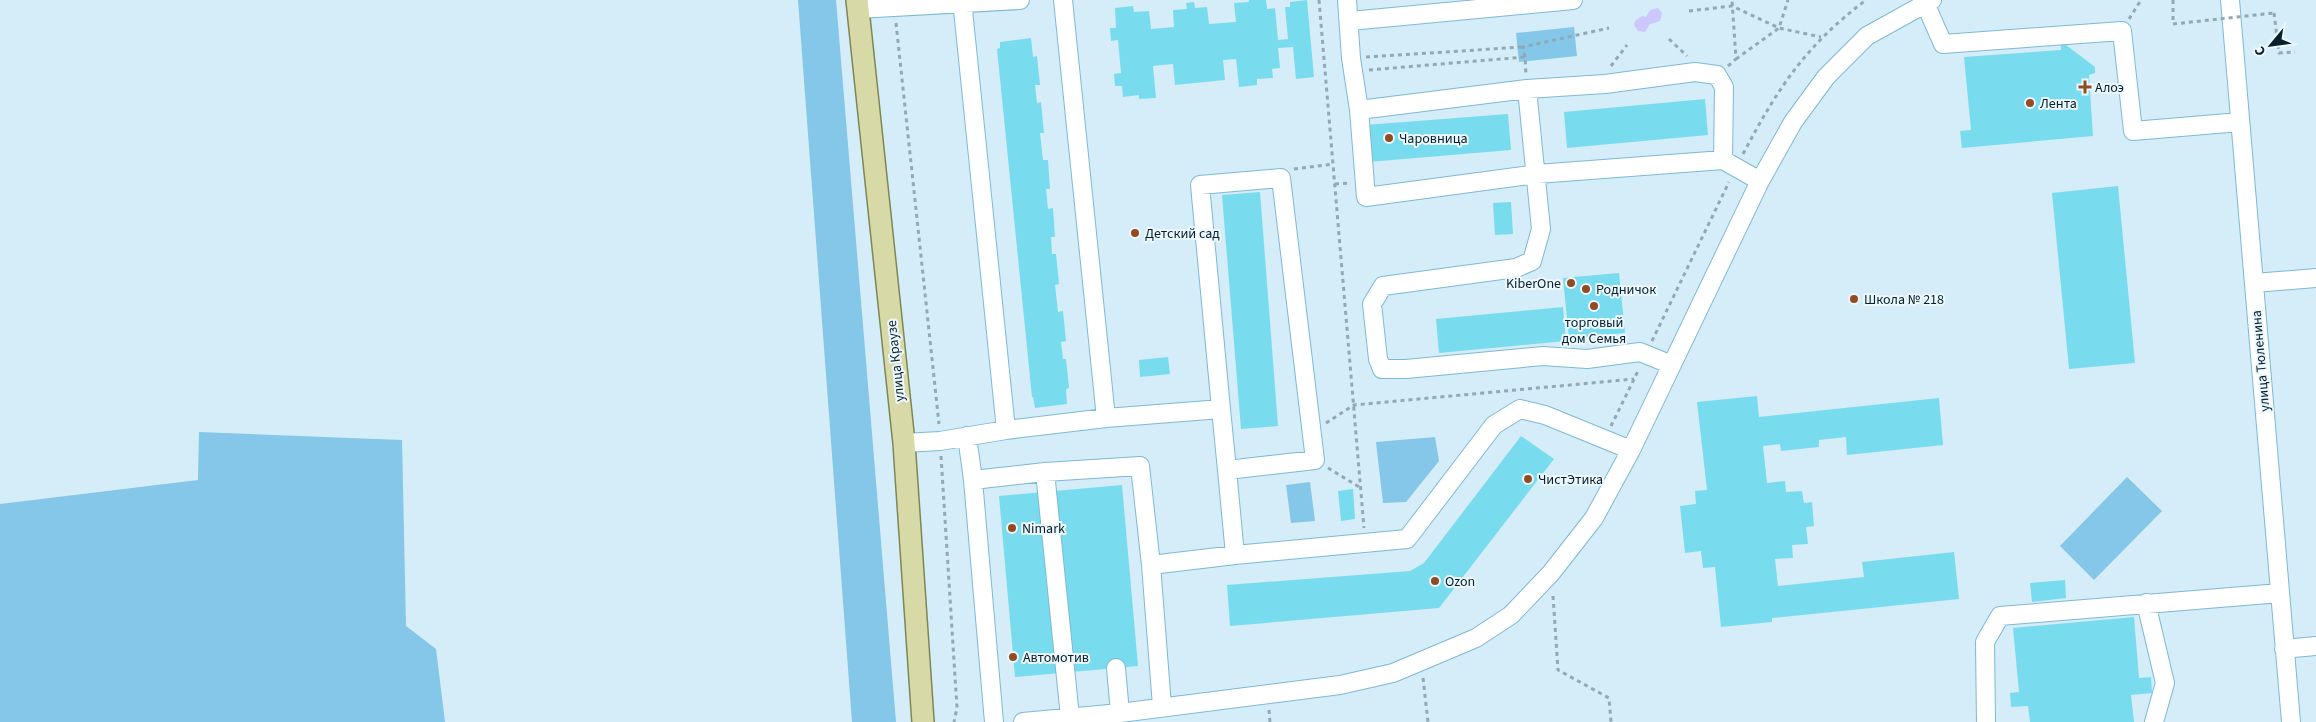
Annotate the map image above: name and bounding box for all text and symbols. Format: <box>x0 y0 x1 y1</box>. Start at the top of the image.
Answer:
north arrow <box>2246 20 2296 70</box>
text: С <box>2250 42 2271 59</box>
place label: Алоэ <box>2095 78 2124 98</box>
marker: Алоэ <box>2079 81 2091 93</box>
place label: Лента <box>2040 94 2077 114</box>
marker: Лента <box>2024 97 2036 109</box>
place label: Чаровница <box>1399 129 1468 149</box>
marker: Чаровница <box>1383 132 1395 144</box>
place label: Детский сад <box>1145 224 1220 244</box>
marker: Детский сад <box>1129 227 1141 239</box>
place label: KiberOne <box>1506 274 1561 294</box>
marker: KiberOne <box>1565 277 1577 289</box>
place label: Родничок <box>1596 280 1656 300</box>
marker: Родничок <box>1580 283 1592 295</box>
place label: Школа № 218 <box>1864 290 1944 310</box>
marker: Школа № 218 <box>1848 293 1860 305</box>
marker: торговый дом Семья <box>1588 300 1600 312</box>
street label: улица Тюленина <box>2247 309 2275 412</box>
place label: торговый дом Семья <box>1562 313 1626 349</box>
street label: улица Краузе <box>882 319 910 403</box>
place label: ЧистЭтика <box>1538 470 1603 490</box>
marker: ЧистЭтика <box>1522 473 1534 485</box>
place label: Nimark <box>1022 519 1065 539</box>
marker: Nimark <box>1006 522 1018 534</box>
place label: Ozon <box>1445 572 1475 592</box>
marker: Ozon <box>1429 575 1441 587</box>
place label: Автомотив <box>1023 648 1089 668</box>
marker: Автомотив <box>1007 651 1019 663</box>

